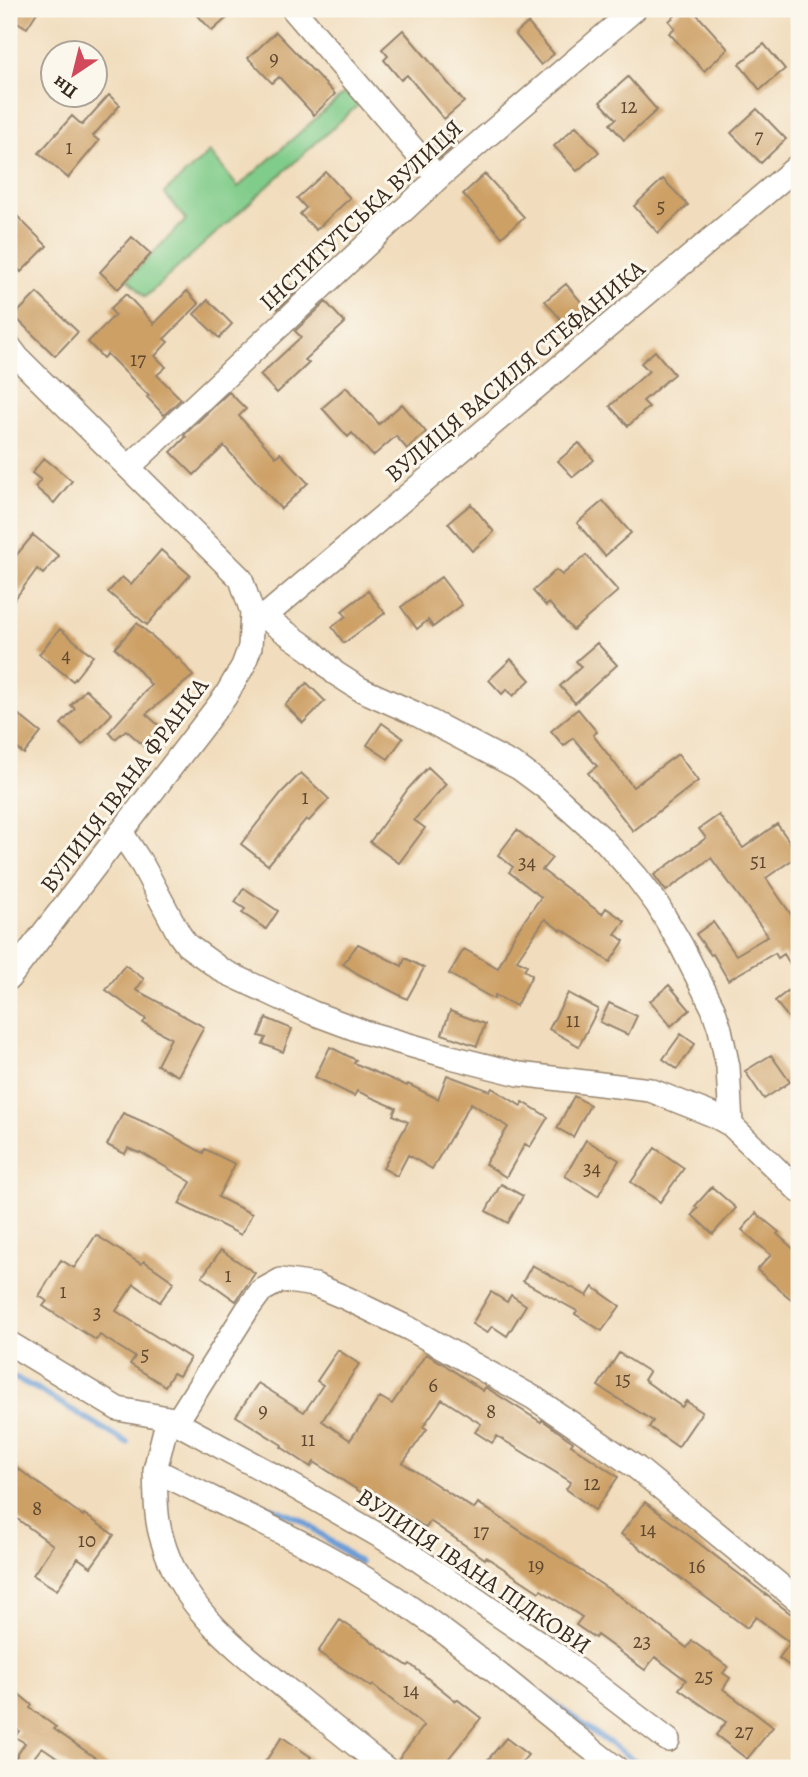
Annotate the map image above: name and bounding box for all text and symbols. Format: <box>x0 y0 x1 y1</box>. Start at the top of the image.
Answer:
north arrow <box>38 38 108 108</box>
house number: 9 <box>269 44 279 72</box>
text: Пн <box>47 69 82 105</box>
house number: 12 <box>620 92 638 120</box>
street label: ІНСТИТУТСЬКА ВУЛИЦЯ <box>252 112 470 318</box>
house number: 7 <box>755 122 764 150</box>
house number: 1 <box>65 133 73 161</box>
house number: 5 <box>656 192 666 220</box>
street label: ВУЛИЦЯ ВАСИЛЯ СТЕФАНИКА <box>378 252 652 489</box>
house number: 17 <box>130 345 146 373</box>
house number: 4 <box>61 641 71 669</box>
street label: ВУЛИЦЯ ІВАНА ФРАНКА <box>32 670 216 899</box>
house number: 1 <box>301 783 309 811</box>
house number: 51 <box>750 847 766 875</box>
house number: 34 <box>518 848 536 876</box>
house number: 11 <box>566 1006 580 1034</box>
house number: 34 <box>583 1154 601 1182</box>
house number: 1 <box>224 1261 232 1289</box>
house number: 1 <box>59 1277 67 1305</box>
house number: 3 <box>93 1298 101 1326</box>
house number: 5 <box>140 1340 150 1368</box>
house number: 15 <box>615 1365 631 1393</box>
house number: 6 <box>428 1371 438 1399</box>
house number: 9 <box>258 1396 268 1424</box>
house number: 8 <box>486 1397 496 1425</box>
house number: 11 <box>301 1425 315 1453</box>
house number: 12 <box>583 1469 601 1497</box>
street label: ВУЛИЦЯ ІВАНА ПІДКОВИ <box>351 1481 597 1661</box>
house number: 8 <box>32 1494 42 1522</box>
house number: 14 <box>640 1515 656 1543</box>
house number: 17 <box>473 1517 489 1545</box>
house number: 10 <box>78 1526 96 1554</box>
house number: 19 <box>528 1551 544 1579</box>
house number: 16 <box>689 1552 706 1580</box>
house number: 23 <box>633 1627 651 1655</box>
house number: 25 <box>694 1662 714 1690</box>
house number: 14 <box>403 1676 419 1704</box>
house number: 27 <box>735 1717 754 1745</box>

